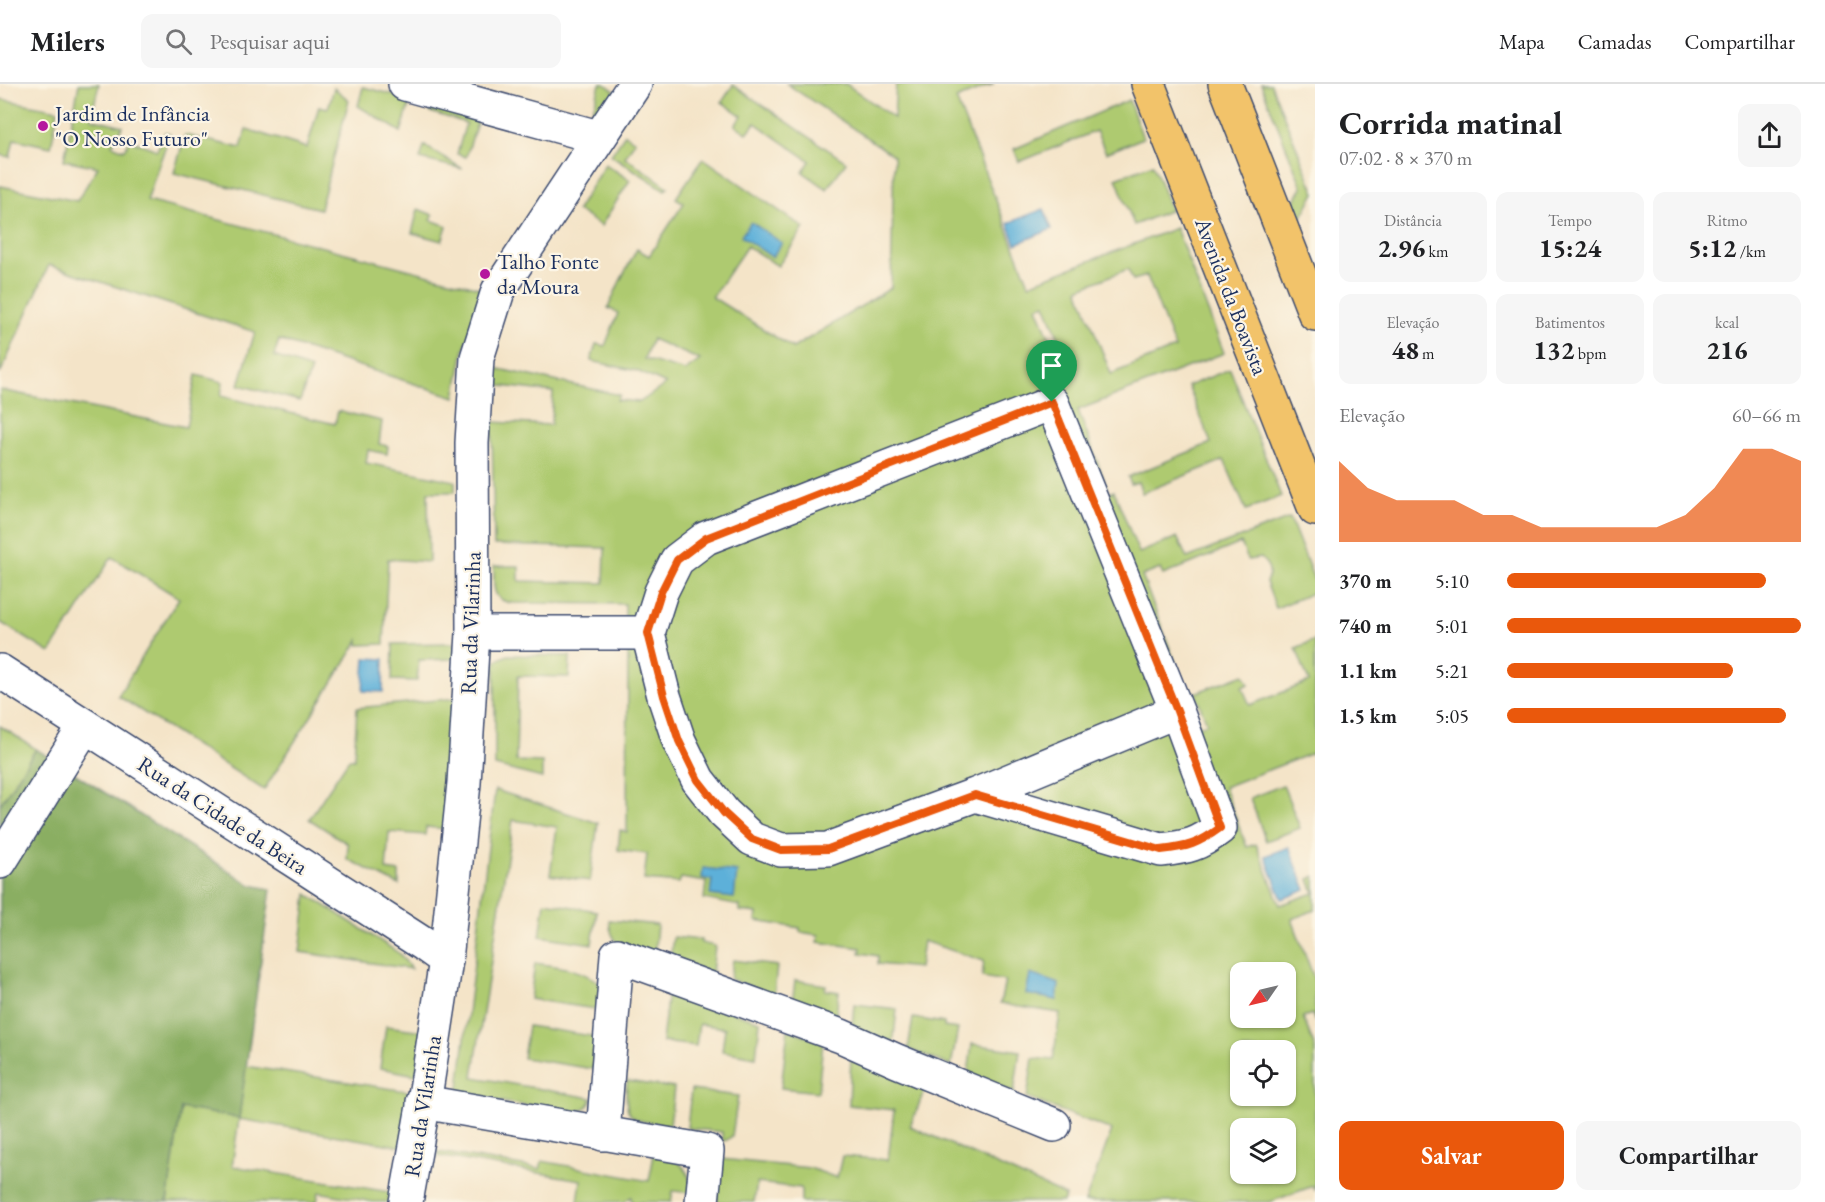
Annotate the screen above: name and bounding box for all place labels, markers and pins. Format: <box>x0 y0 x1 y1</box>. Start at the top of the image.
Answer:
place label: Jardim de Infância "O Nosso Futuro" <box>53 99 210 153</box>
marker: Jardim de Infância "O Nosso Futuro" <box>36 119 50 133</box>
place label: Talho Fonte da Moura <box>497 247 599 301</box>
marker: Talho Fonte da Moura <box>478 267 492 281</box>
pin <box>1026 340 1077 402</box>

